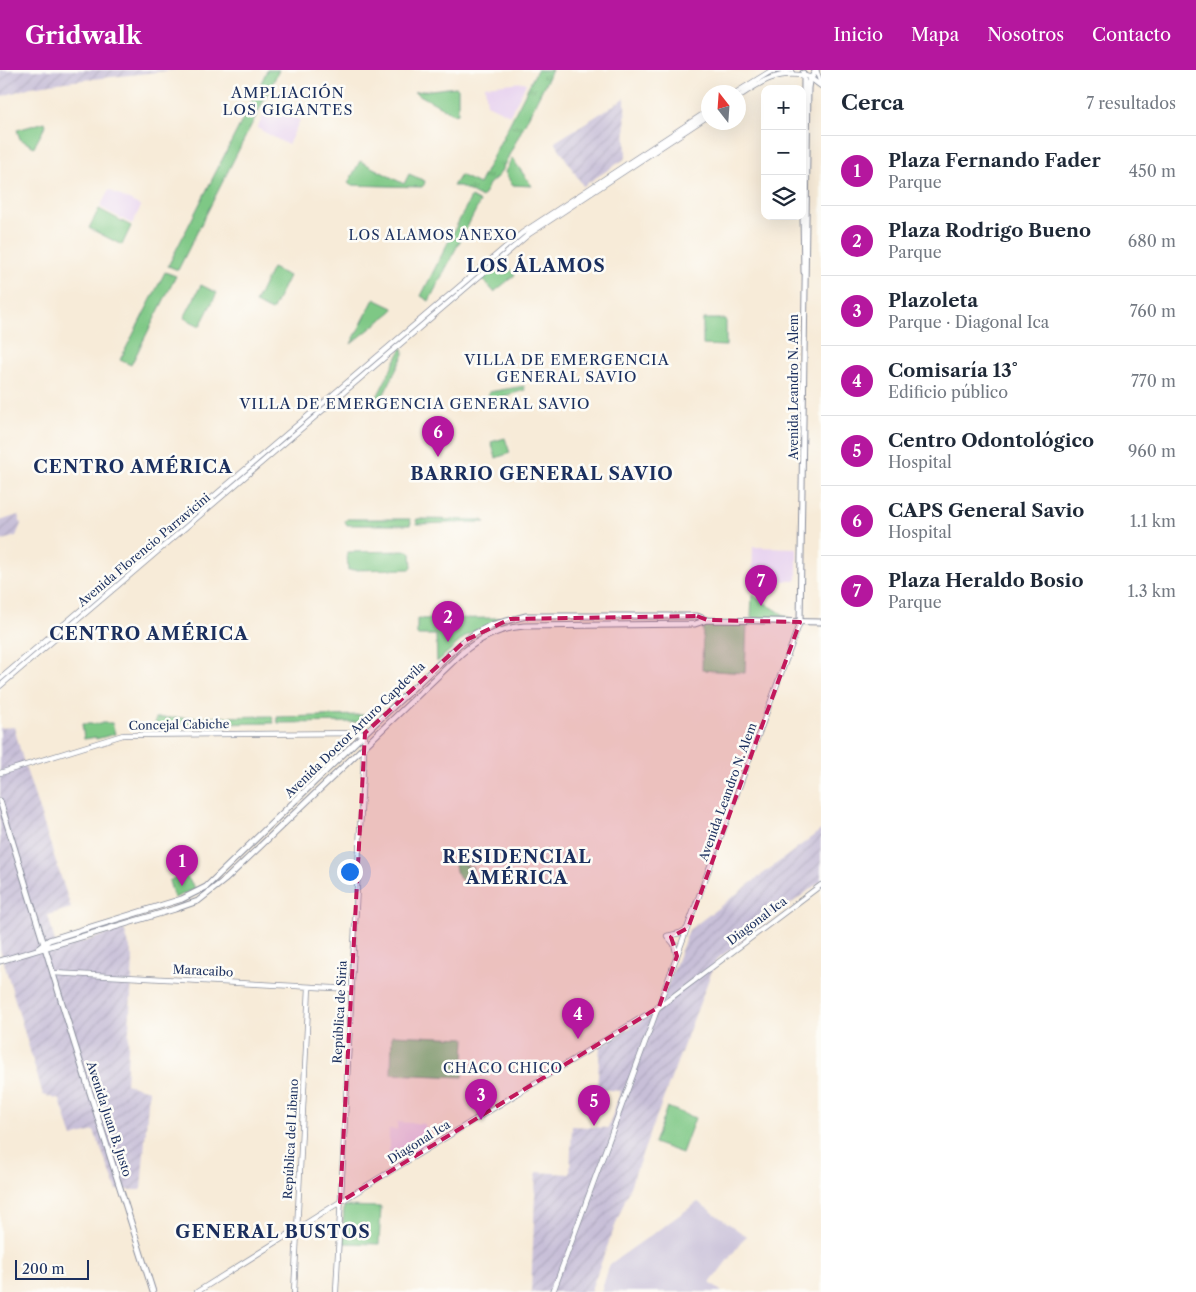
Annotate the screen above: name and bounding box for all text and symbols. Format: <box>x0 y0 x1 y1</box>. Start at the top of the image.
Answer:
text: Gridwalk <box>25 21 142 50</box>
text: Inicio <box>834 24 883 46</box>
text: Mapa <box>911 24 959 46</box>
text: Nosotros <box>987 24 1064 46</box>
text: Contacto <box>1092 24 1171 46</box>
district label: AMPLIACIÓN LOS GIGANTES <box>223 83 353 119</box>
north arrow <box>701 85 746 130</box>
map controls <box>761 85 806 220</box>
button: + <box>761 85 806 130</box>
text: Cerca <box>841 90 904 115</box>
text: 7 resultados <box>1086 93 1176 113</box>
button: − <box>761 130 806 175</box>
text: Plaza Fernando Fader <box>888 149 1101 172</box>
text: 1 <box>853 161 861 181</box>
text: 450 m <box>1129 161 1176 181</box>
text: Parque <box>888 172 942 192</box>
button: layers <box>761 175 806 220</box>
text: Plaza Rodrigo Bueno <box>888 219 1091 242</box>
district label: LOS ALAMOS ANEXO <box>348 226 518 244</box>
text: 2 <box>852 231 862 251</box>
text: 680 m <box>1128 231 1176 251</box>
text: Parque <box>888 242 942 262</box>
district label: LOS ÁLAMOS <box>466 254 606 277</box>
text: Plazoleta <box>888 289 978 312</box>
text: 3 <box>852 301 862 321</box>
text: 760 m <box>1130 301 1176 321</box>
text: Parque · Diagonal Ica <box>888 312 1049 332</box>
street label: Avenida Leandro N. Alem <box>786 314 801 461</box>
district label: VILLA DE EMERGENCIA GENERAL SAVIO <box>463 350 670 386</box>
text: Comisaría 13° <box>888 359 1018 382</box>
text: 4 <box>852 371 862 391</box>
text: 770 m <box>1131 371 1176 391</box>
text: Edificio público <box>888 382 1008 402</box>
district label: VILLA DE EMERGENCIA GENERAL SAVIO <box>238 394 591 413</box>
pin: 6 <box>422 416 454 457</box>
text: Centro Odontológico <box>888 429 1094 452</box>
text: 5 <box>853 441 861 461</box>
text: 960 m <box>1128 441 1176 461</box>
text: Hospital <box>888 452 952 472</box>
district label: CENTRO AMÉRICA <box>33 455 233 478</box>
district label: BARRIO GENERAL SAVIO <box>410 463 674 485</box>
street label: Avenida Florencio Parravicini <box>73 489 213 610</box>
text: CAPS General Savio <box>888 499 1084 522</box>
text: 6 <box>852 511 862 531</box>
text: 1.1 km <box>1130 511 1176 531</box>
text: Hospital <box>888 522 952 542</box>
pin: 7 <box>745 565 777 606</box>
text: Plaza Heraldo Bosio <box>888 569 1083 592</box>
text: 7 <box>853 581 861 601</box>
text: 1.3 km <box>1128 581 1176 601</box>
text: Parque <box>888 592 942 612</box>
pin: 2 <box>432 601 464 642</box>
district label: CENTRO AMÉRICA <box>49 622 249 645</box>
street label: Avenida Doctor Arturo Capdevila <box>281 658 428 801</box>
street label: Concejal Cabiche <box>129 716 230 733</box>
street label: Avenida Leandro N. Alem <box>695 721 760 864</box>
pin: 1 <box>166 845 198 886</box>
district label: RESIDENCIAL AMÉRICA <box>442 846 592 889</box>
your location <box>337 859 363 885</box>
street label: Diagonal Ica <box>724 893 790 948</box>
street label: República de Siria <box>329 959 350 1064</box>
street label: Maracaibo <box>172 961 234 980</box>
pin: 4 <box>562 998 594 1039</box>
street label: Avenida Juan B. Justo <box>83 1058 135 1178</box>
district label: CHACO CHICO <box>443 1059 563 1077</box>
street label: República del Libano <box>280 1078 301 1200</box>
pin: 3 <box>465 1079 497 1120</box>
pin: 5 <box>578 1085 610 1126</box>
street label: Diagonal Ica <box>385 1116 453 1167</box>
district label: GENERAL BUSTOS <box>175 1221 371 1243</box>
scale bar <box>15 1257 89 1280</box>
text: 200 m <box>22 1260 65 1278</box>

